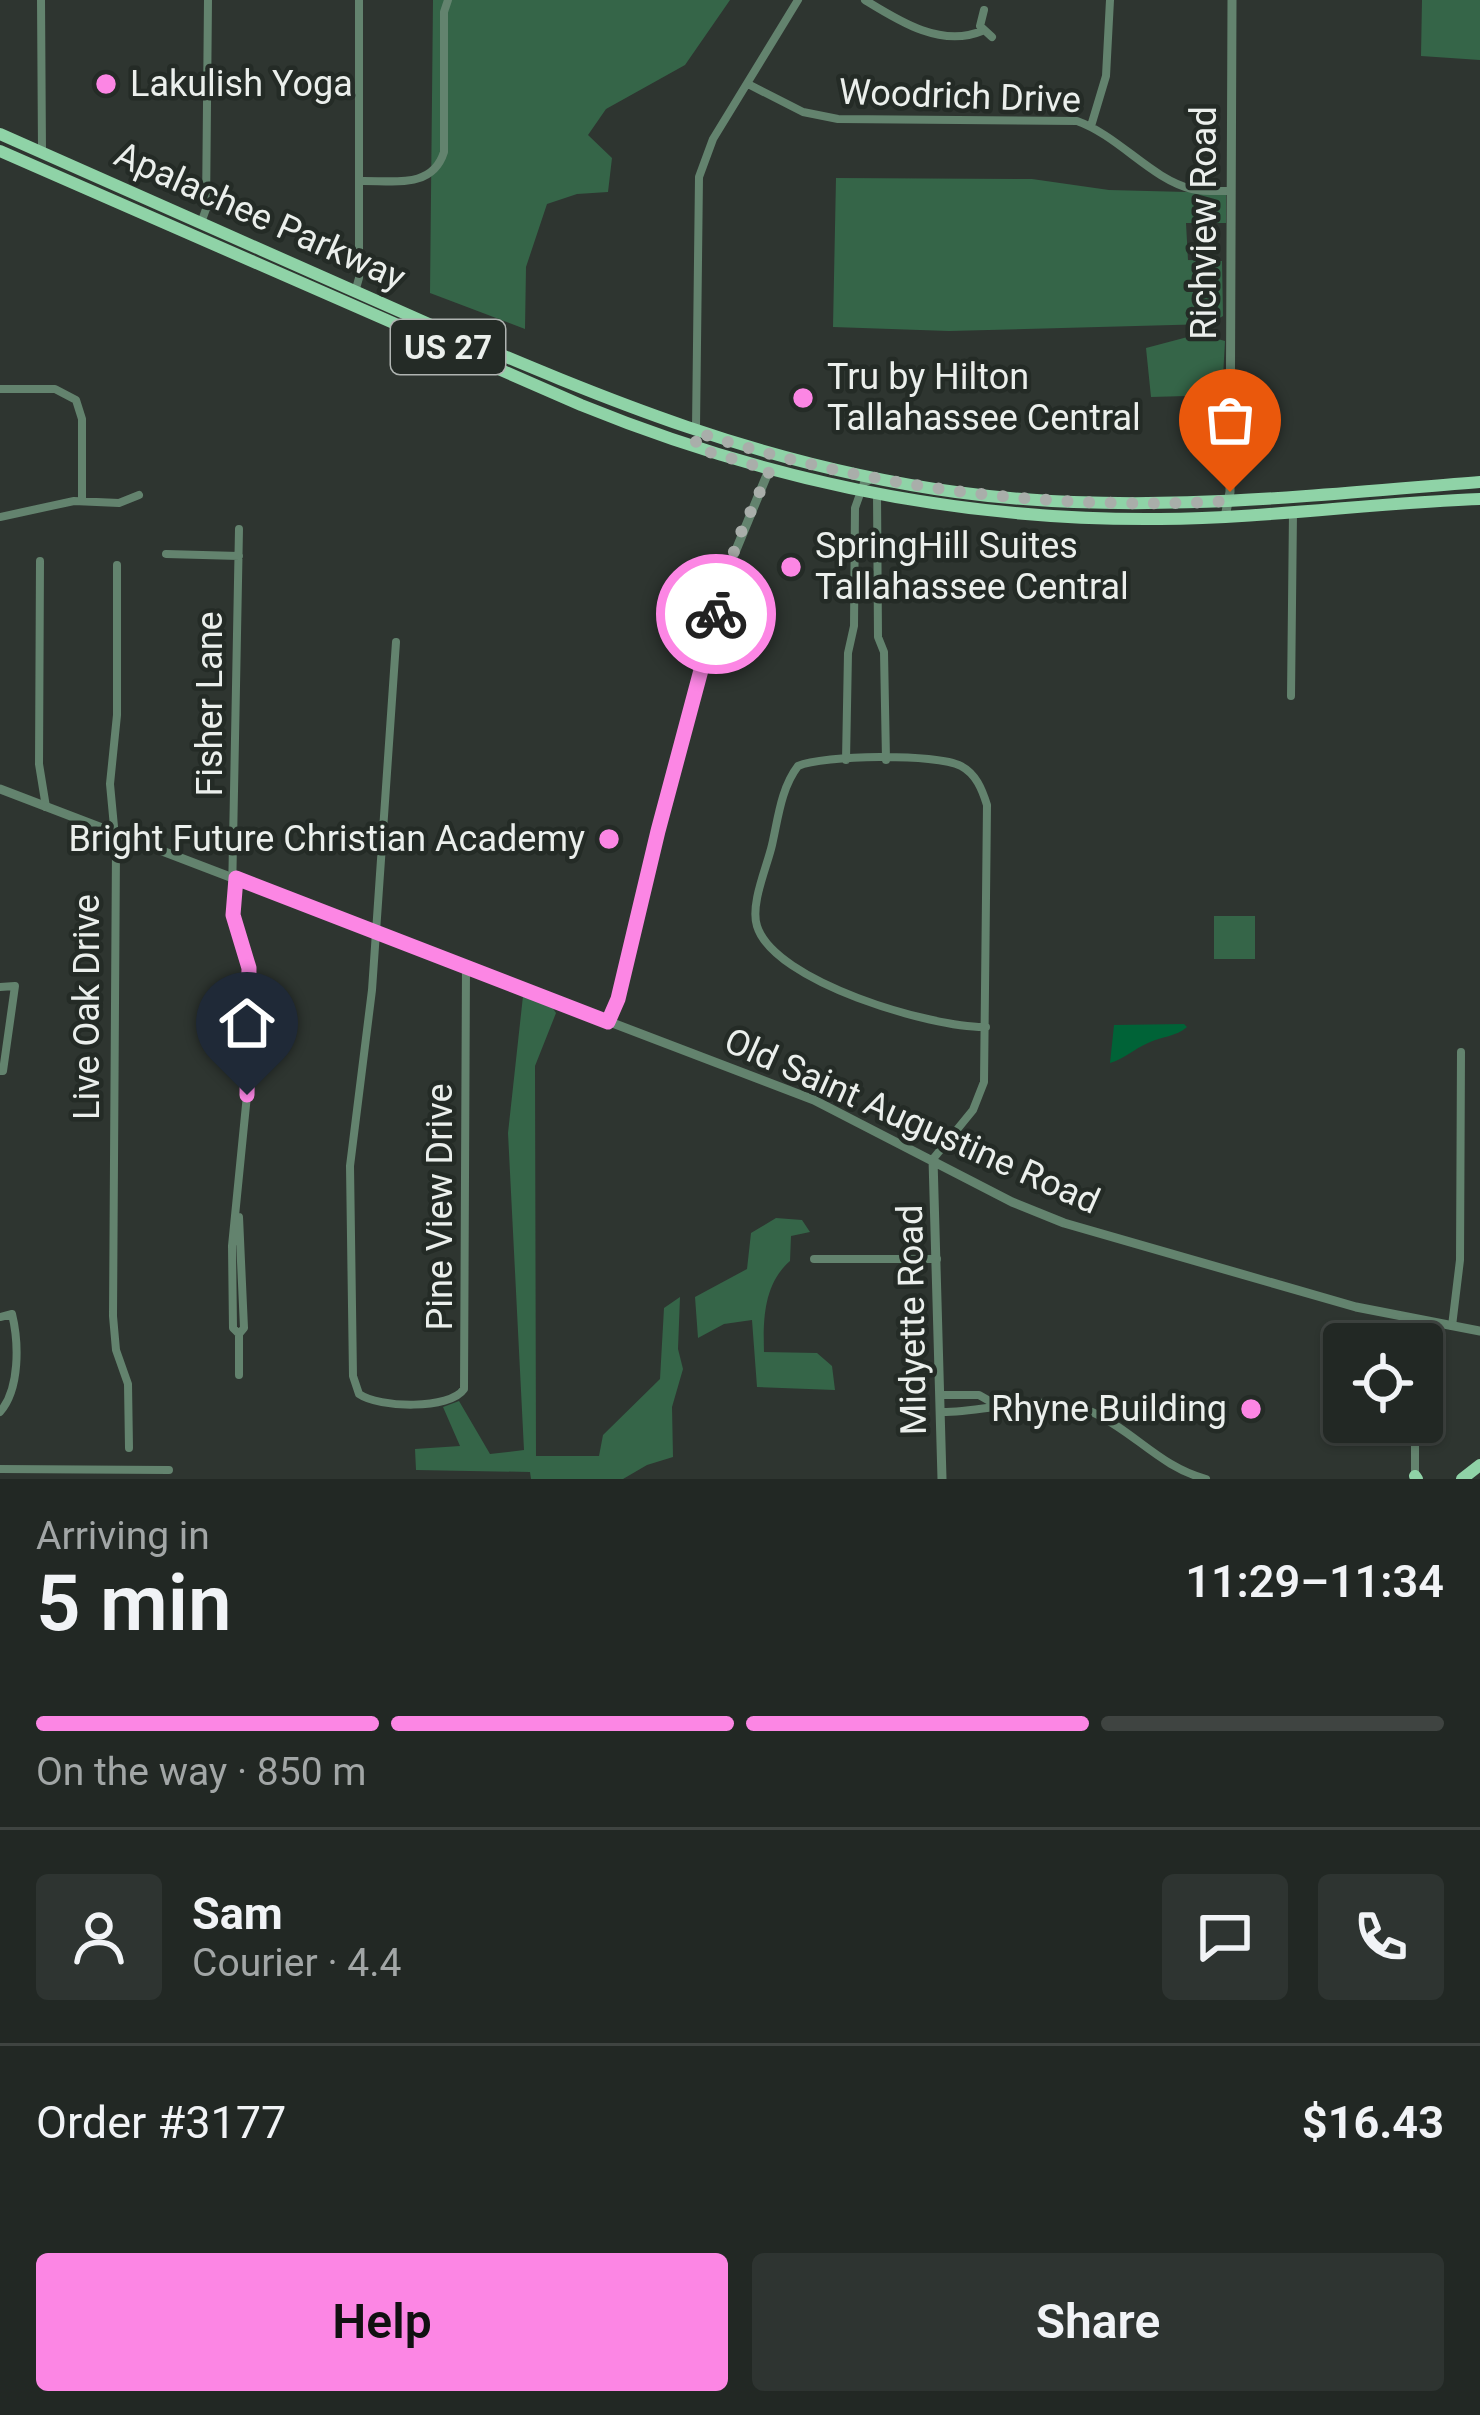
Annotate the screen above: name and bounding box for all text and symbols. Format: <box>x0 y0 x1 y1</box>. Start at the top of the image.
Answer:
place label: Lakulish Yoga <box>130 63 353 105</box>
marker: Lakulish Yoga <box>93 71 119 97</box>
street label: Woodrich Drive <box>838 71 1082 121</box>
street label: Richview Road <box>1183 106 1225 340</box>
street label: Apalachee Parkway <box>108 133 412 299</box>
road number: US 27 <box>391 320 505 374</box>
place label: Tru by Hilton Tallahassee Central <box>827 356 1141 439</box>
pin <box>1179 369 1281 492</box>
marker: Tru by Hilton Tallahassee Central <box>790 385 816 411</box>
icon: bag <box>1197 387 1263 453</box>
place label: SpringHill Suites Tallahassee Central <box>815 525 1129 608</box>
courier <box>656 554 776 674</box>
marker: SpringHill Suites Tallahassee Central <box>778 554 804 580</box>
icon: bike <box>683 581 749 647</box>
street label: Fisher Lane <box>189 611 231 797</box>
place label: Bright Future Christian Academy <box>68 818 585 860</box>
marker: Bright Future Christian Academy <box>596 826 622 852</box>
street label: Live Oak Drive <box>66 894 108 1120</box>
pin <box>196 972 298 1095</box>
icon: home <box>214 990 280 1056</box>
street label: Old Saint Augustine Road <box>718 1019 1106 1223</box>
street label: Pine View Drive <box>419 1084 461 1331</box>
street label: Midyette Road <box>889 1204 935 1436</box>
map controls <box>1323 1323 1443 1443</box>
button: locate <box>1323 1323 1443 1443</box>
place label: Rhyne Building <box>991 1388 1227 1430</box>
marker: Rhyne Building <box>1238 1396 1264 1422</box>
text: Arriving in <box>36 1513 210 1559</box>
text: 11:29–11:34 <box>1185 1555 1444 1608</box>
text: 5 min <box>36 1558 232 1649</box>
text: On the way · 850 m <box>36 1749 367 1795</box>
button: person <box>36 1874 162 2000</box>
button: chat <box>1162 1874 1288 2000</box>
button: phone <box>1318 1874 1444 2000</box>
text: Sam <box>192 1887 283 1940</box>
text: Courier · 4.4 <box>192 1940 401 1986</box>
text: Order #3177 <box>36 2096 286 2149</box>
text: $16.43 <box>1302 2096 1444 2149</box>
button: Help <box>36 2253 728 2391</box>
button: Share <box>752 2253 1444 2391</box>

